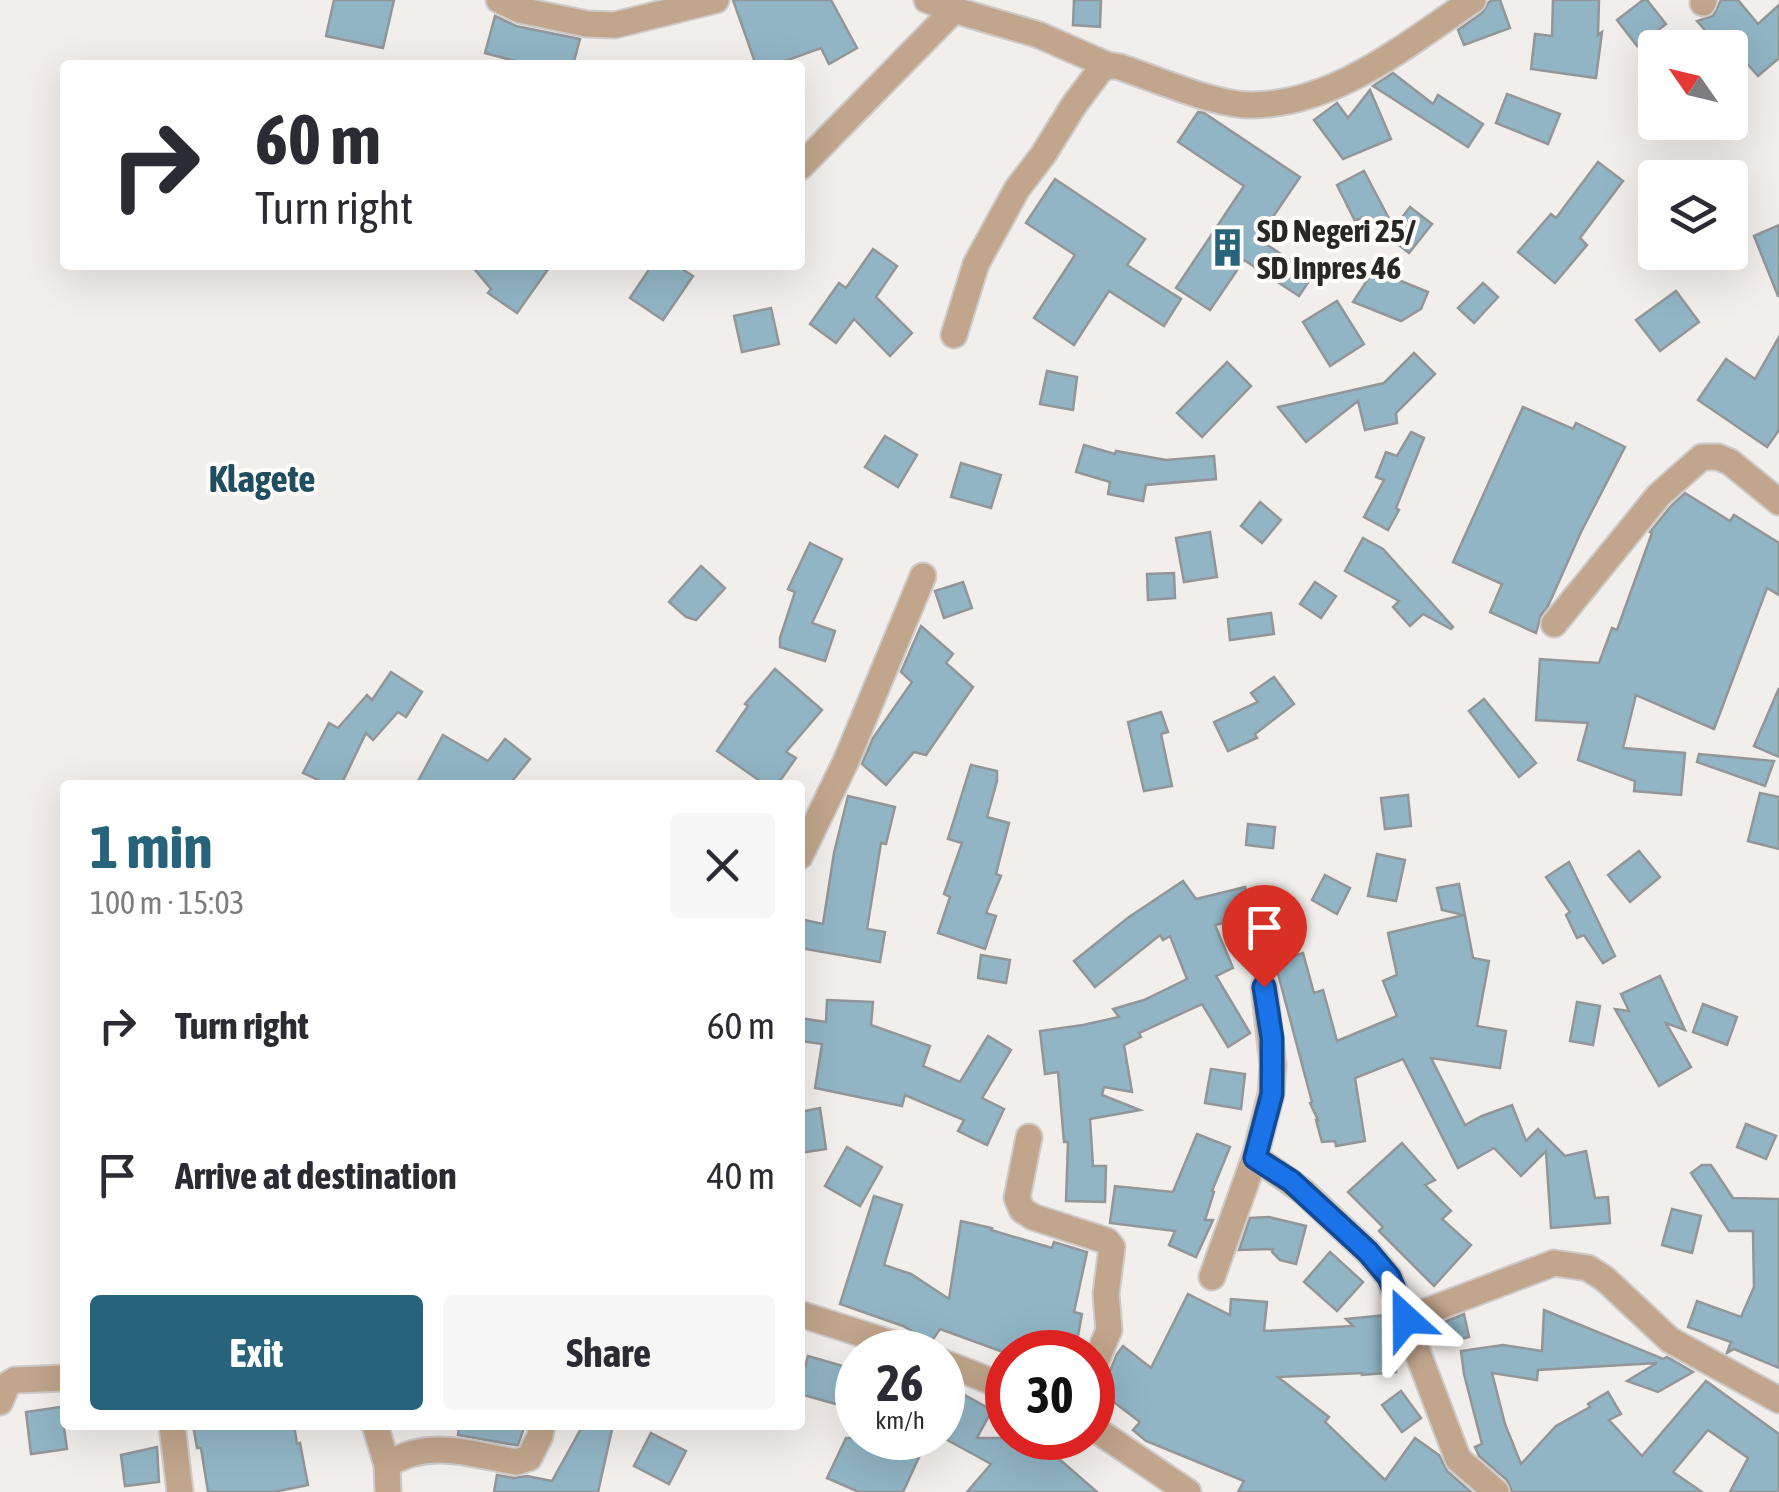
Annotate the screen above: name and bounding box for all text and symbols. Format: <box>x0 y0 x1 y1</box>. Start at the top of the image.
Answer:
north arrow <box>1638 30 1748 140</box>
map controls <box>1638 30 1748 270</box>
text: 60 m <box>255 99 381 179</box>
icon: right <box>90 100 220 230</box>
button: layers <box>1638 160 1748 270</box>
text: Turn right <box>255 182 413 234</box>
place label: SD Negeri 25/ SD Inpres 46 <box>1257 212 1416 286</box>
building icon: SD Negeri 25/ SD Inpres 46 <box>1206 227 1248 269</box>
district label: Klagete <box>208 457 316 500</box>
text: 1 min <box>90 812 213 881</box>
button: close <box>670 813 775 918</box>
text: 100 m · 15:03 <box>90 884 245 921</box>
pin <box>1222 885 1307 988</box>
icon: arrive <box>1237 900 1292 955</box>
icon: right <box>90 998 145 1053</box>
text: Turn right <box>175 1004 309 1047</box>
text: 60 m <box>707 1004 775 1047</box>
icon: arrive <box>90 1148 145 1203</box>
text: Arrive at destination <box>175 1154 457 1197</box>
text: 40 m <box>707 1154 775 1197</box>
position arrow <box>1354 1267 1458 1371</box>
button: Exit <box>90 1295 423 1410</box>
button: Share <box>443 1295 775 1410</box>
speed limit sign: 30 <box>985 1330 1115 1460</box>
text: 26 <box>876 1354 923 1412</box>
text: km/h <box>875 1406 925 1434</box>

